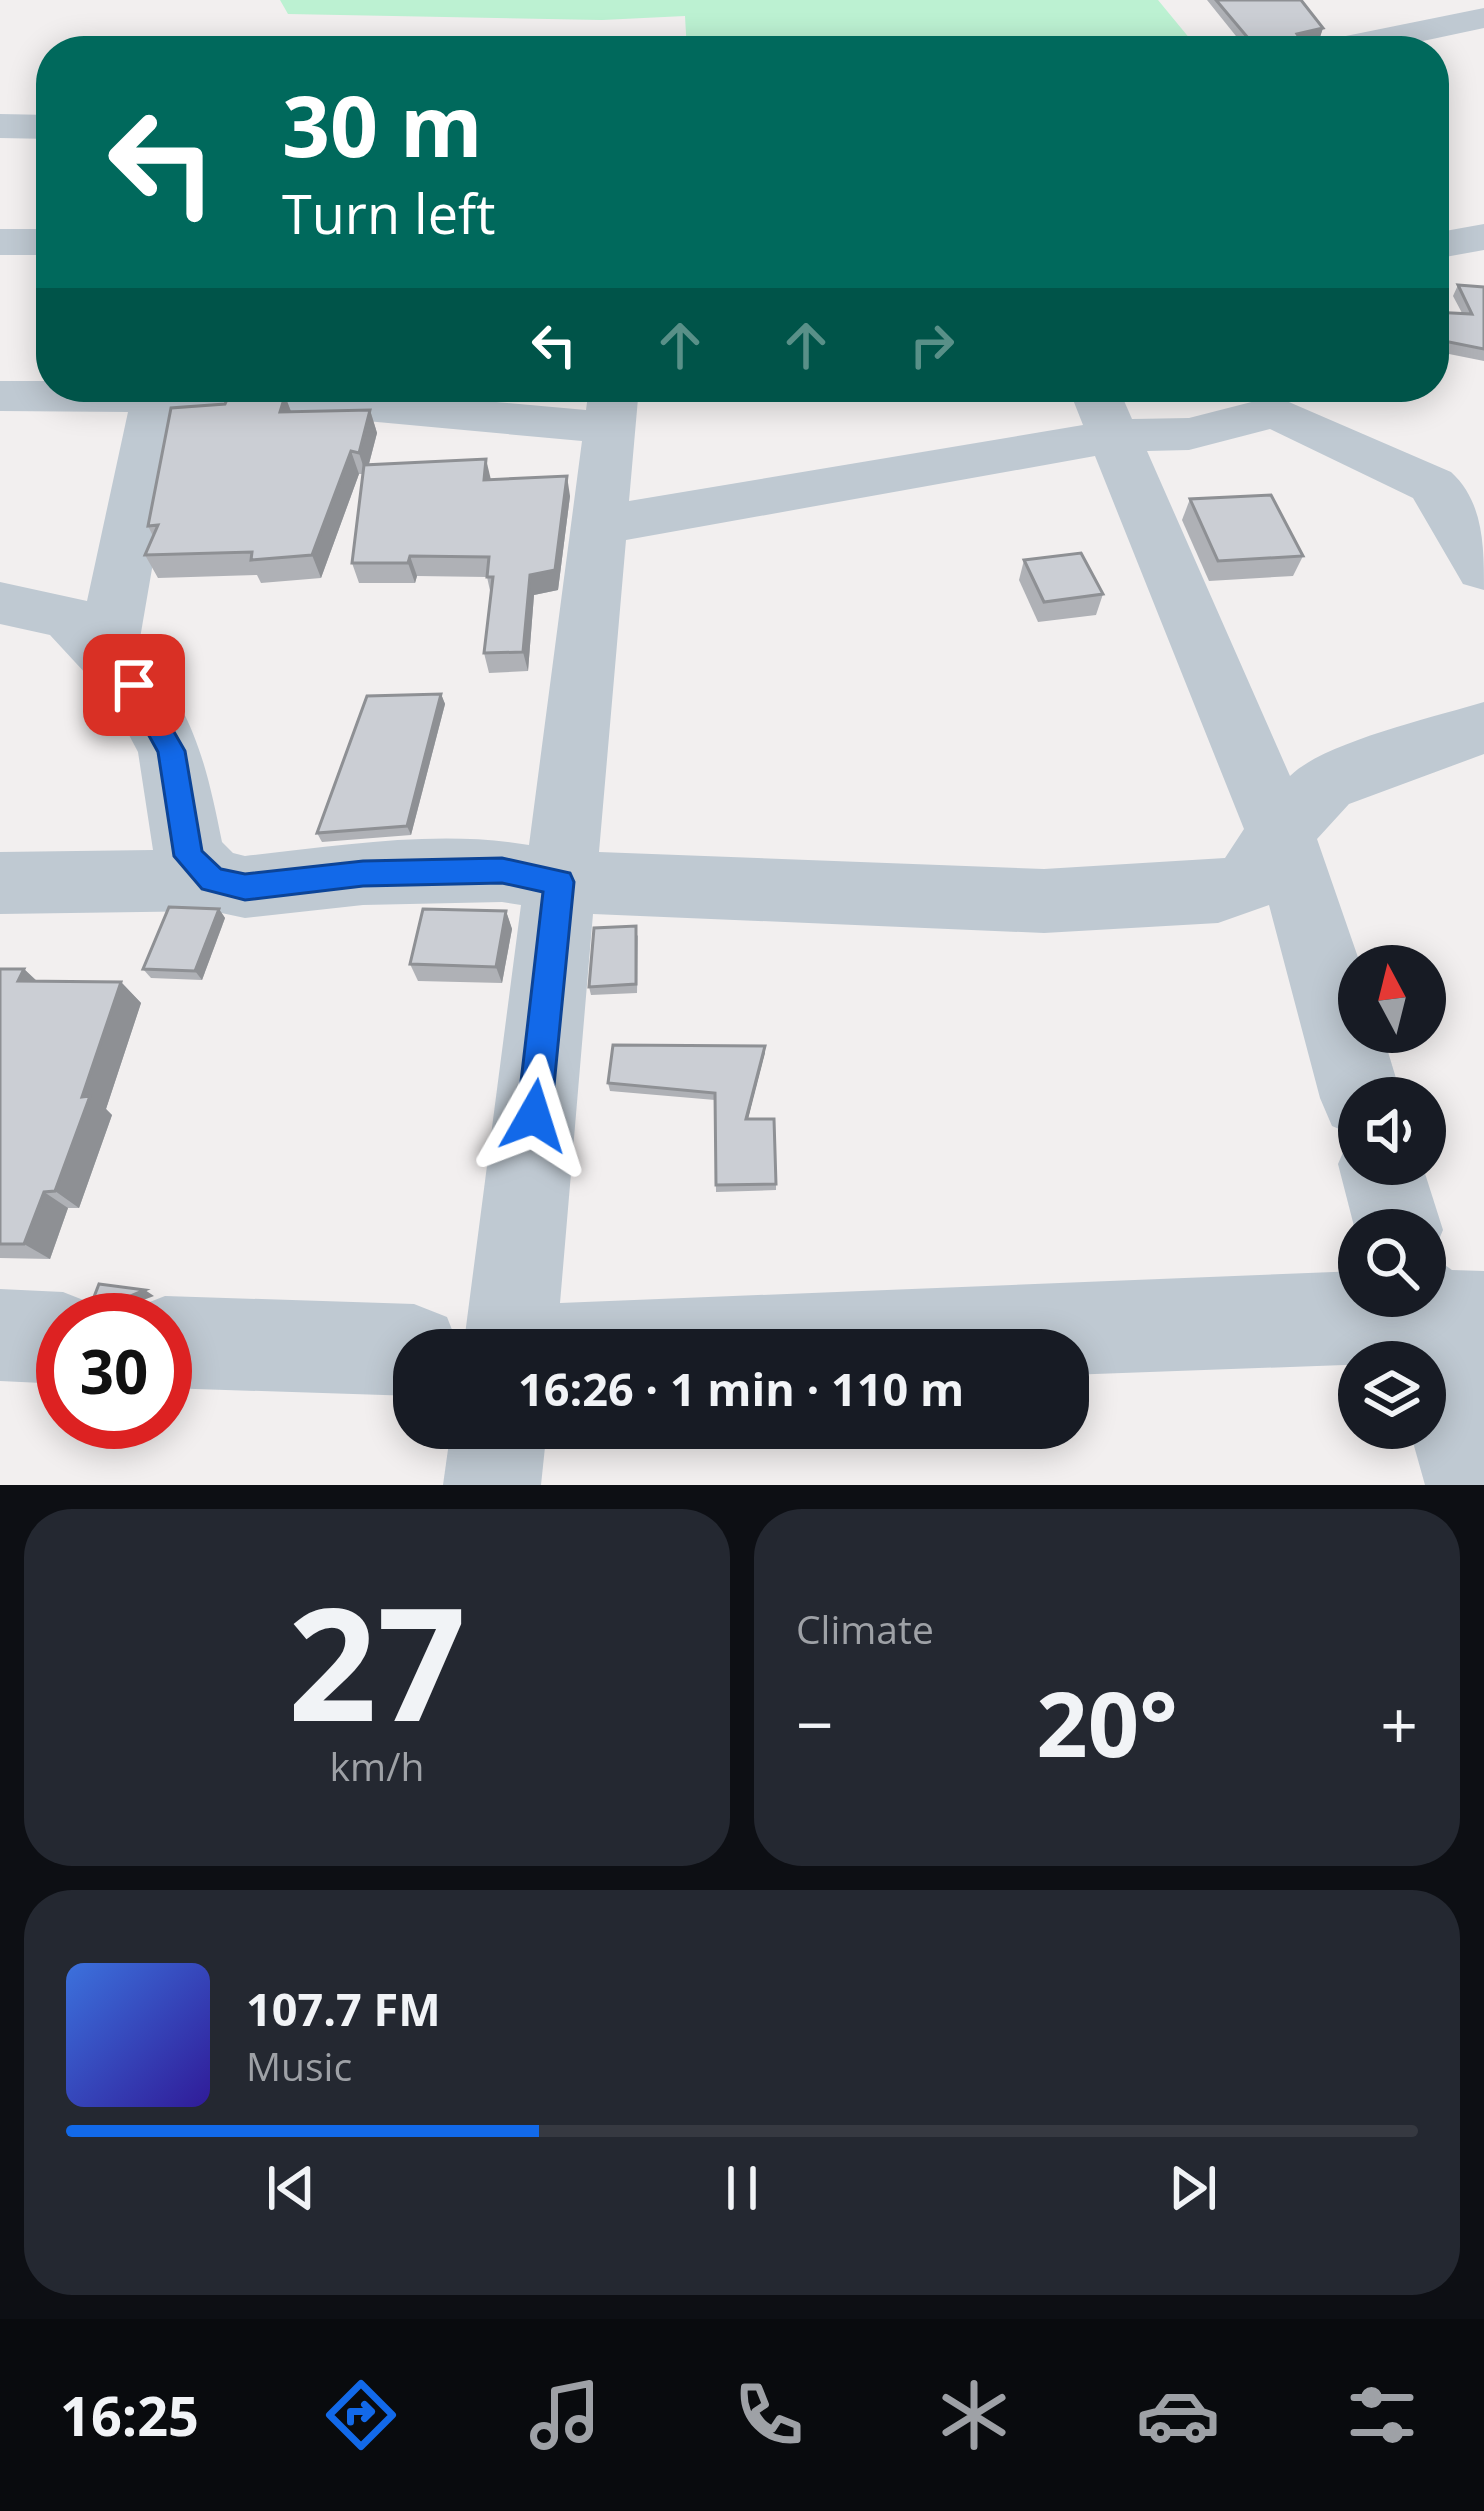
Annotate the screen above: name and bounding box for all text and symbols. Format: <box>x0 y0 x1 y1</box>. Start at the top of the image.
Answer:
text: 30 m <box>282 67 482 182</box>
icon: left <box>84 84 240 240</box>
text: Turn left <box>282 176 495 250</box>
icon: left <box>521 312 587 378</box>
icon: ahead <box>647 312 713 378</box>
icon: ahead <box>773 312 839 378</box>
icon: right <box>899 312 965 378</box>
pin <box>83 634 185 736</box>
icon: arrive <box>101 652 167 718</box>
north arrow <box>1338 945 1446 1053</box>
map controls <box>1338 945 1446 1449</box>
position arrow <box>471 1053 597 1179</box>
button: sound <box>1338 1077 1446 1185</box>
button: search <box>1338 1209 1446 1317</box>
speed limit sign: 30 <box>36 1293 192 1449</box>
button: layers <box>1338 1341 1446 1449</box>
text: 16:26 · 1 min · 110 m <box>518 1358 964 1419</box>
text: 27 <box>288 1554 466 1767</box>
text: Climate <box>796 1602 934 1655</box>
text: 20° <box>1036 1661 1178 1783</box>
text: − <box>796 1678 834 1768</box>
text: + <box>1380 1678 1418 1768</box>
text: km/h <box>330 1739 424 1792</box>
text: 107.7 FM <box>246 1978 441 2039</box>
text: Music <box>246 2039 352 2092</box>
icon: previous <box>258 2155 324 2221</box>
icon: pause <box>709 2155 775 2221</box>
icon: next <box>1160 2155 1226 2221</box>
icon: directions <box>319 2373 403 2457</box>
icon: music <box>523 2373 607 2457</box>
icon: phone <box>727 2373 811 2457</box>
icon: climate <box>932 2373 1016 2457</box>
icon: car <box>1136 2373 1220 2457</box>
icon: filters <box>1340 2373 1424 2457</box>
text: 16:25 <box>60 2378 199 2452</box>

